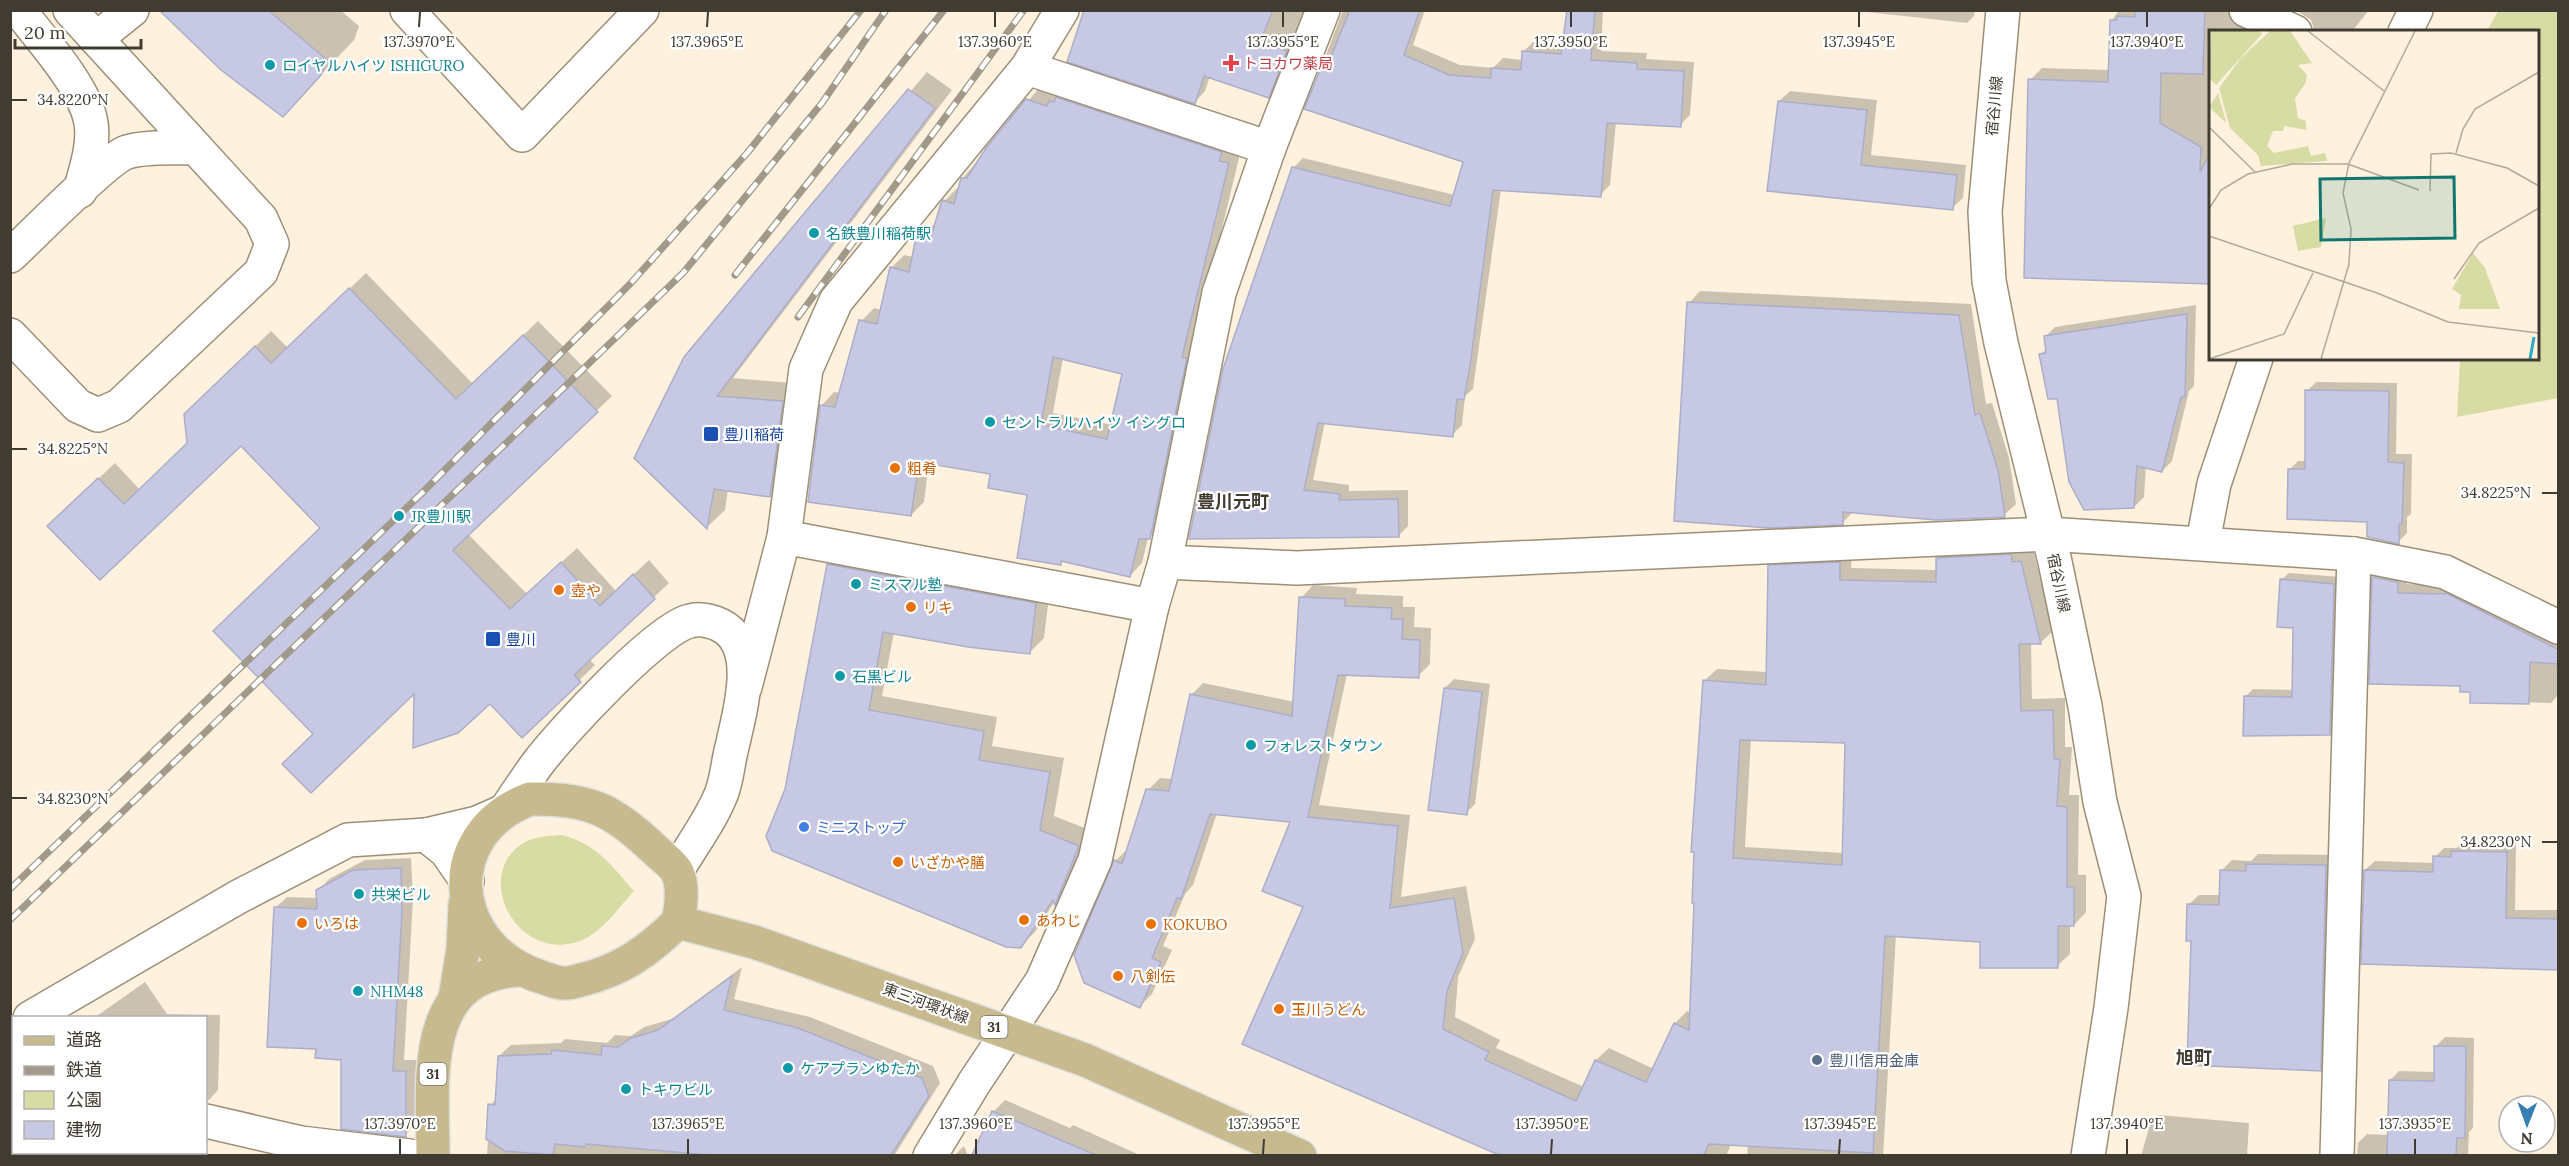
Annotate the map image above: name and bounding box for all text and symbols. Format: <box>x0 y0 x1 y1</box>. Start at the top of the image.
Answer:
scale bar <box>15 12 141 50</box>
text: 20 m <box>24 21 66 44</box>
inset map <box>2209 30 2539 360</box>
text: 137.3970°E <box>383 32 455 51</box>
text: 137.3965°E <box>671 32 743 51</box>
text: 137.3960°E <box>958 32 1032 51</box>
text: 137.3955°E <box>1247 32 1319 51</box>
text: 137.3950°E <box>1534 32 1608 51</box>
text: 137.3945°E <box>1823 32 1895 51</box>
text: 137.3940°E <box>2110 32 2184 51</box>
place label: トヨカワ薬局 <box>1243 54 1333 73</box>
place label: ロイヤルハイツ ISHIGURO <box>282 56 464 75</box>
marker: トヨカワ薬局 <box>1224 56 1238 70</box>
marker: ロイヤルハイツ ISHIGURO <box>263 58 277 72</box>
street label: 宿谷川線 <box>1982 75 2006 137</box>
text: 34.8220°N <box>37 90 109 109</box>
place label: 名鉄豊川稲荷駅 <box>826 224 931 243</box>
marker: 名鉄豊川稲荷駅 <box>807 226 821 240</box>
place label: セントラルハイツ イシグロ <box>1002 413 1186 432</box>
marker: セントラルハイツ イシグロ <box>983 415 997 429</box>
marker: 豊川稲荷 <box>702 425 720 443</box>
place label: 豊川稲荷 <box>724 425 784 444</box>
text: 34.8225°N <box>38 439 108 458</box>
place label: 粗肴 <box>907 459 937 478</box>
marker: 粗肴 <box>888 461 902 475</box>
text: 34.8225°N <box>2461 483 2531 502</box>
district label: 豊川元町 <box>1197 490 1269 513</box>
place label: JR豊川駅 <box>410 507 471 526</box>
marker: JR豊川駅 <box>392 509 406 523</box>
street label: 宿谷川線 <box>2043 552 2075 614</box>
place label: ミスマル塾 <box>868 575 943 594</box>
marker: ミスマル塾 <box>849 577 863 591</box>
place label: 壺や <box>571 581 601 600</box>
marker: 壺や <box>552 583 566 597</box>
place label: リキ <box>923 598 953 617</box>
marker: リキ <box>904 600 918 614</box>
marker: 豊川 <box>484 630 502 648</box>
place label: 豊川 <box>506 630 536 649</box>
place label: 石黒ビル <box>852 667 912 686</box>
marker: 石黒ビル <box>833 669 847 683</box>
place label: フォレストタウン <box>1263 736 1383 755</box>
marker: フォレストタウン <box>1244 738 1258 752</box>
text: 34.8230°N <box>37 789 109 808</box>
place label: ミニストップ <box>816 818 906 837</box>
marker: ミニストップ <box>797 820 811 834</box>
text: 34.8230°N <box>2460 832 2532 851</box>
place label: いざかや膳 <box>910 853 985 872</box>
marker: いざかや膳 <box>891 855 905 869</box>
place label: 共栄ビル <box>371 885 431 904</box>
marker: 共栄ビル <box>352 887 366 901</box>
place label: あわじ <box>1036 911 1081 930</box>
marker: あわじ <box>1017 913 1031 927</box>
place label: いろは <box>314 914 359 933</box>
place label: KOKUBO <box>1163 915 1228 934</box>
marker: いろは <box>295 916 309 930</box>
marker: KOKUBO <box>1144 917 1158 931</box>
place label: 八剣伝 <box>1130 967 1175 986</box>
marker: 八剣伝 <box>1111 969 1125 983</box>
street label: 東三河環状線 <box>880 979 972 1027</box>
place label: NHM48 <box>370 982 423 1001</box>
marker: NHM48 <box>351 984 365 998</box>
place label: 玉川うどん <box>1291 1000 1366 1019</box>
marker: 玉川うどん <box>1272 1002 1286 1016</box>
legend <box>12 1016 207 1154</box>
road number: 31 <box>980 1016 1008 1038</box>
text: 道路 <box>66 1028 102 1051</box>
district label: 旭町 <box>2176 1046 2212 1069</box>
place label: 豊川信用金庫 <box>1829 1051 1919 1070</box>
marker: 豊川信用金庫 <box>1810 1053 1824 1067</box>
text: 鉄道 <box>66 1058 102 1081</box>
place label: ケアプランゆたか <box>800 1059 920 1078</box>
marker: ケアプランゆたか <box>781 1061 795 1075</box>
road number: 31 <box>420 1063 446 1085</box>
place label: トキワビル <box>638 1080 713 1099</box>
marker: トキワビル <box>619 1082 633 1096</box>
text: 公園 <box>66 1088 102 1111</box>
north arrow <box>2497 1094 2557 1154</box>
text: 137.3970°E <box>364 1114 436 1133</box>
text: 137.3965°E <box>652 1114 724 1133</box>
text: 137.3960°E <box>939 1114 1013 1133</box>
text: 137.3955°E <box>1228 1114 1300 1133</box>
text: 137.3950°E <box>1515 1114 1589 1133</box>
text: 137.3945°E <box>1804 1114 1876 1133</box>
text: 137.3940°E <box>2090 1114 2164 1133</box>
text: 137.3935°E <box>2379 1114 2451 1133</box>
text: 建物 <box>66 1118 102 1141</box>
text: N <box>2520 1129 2533 1149</box>

